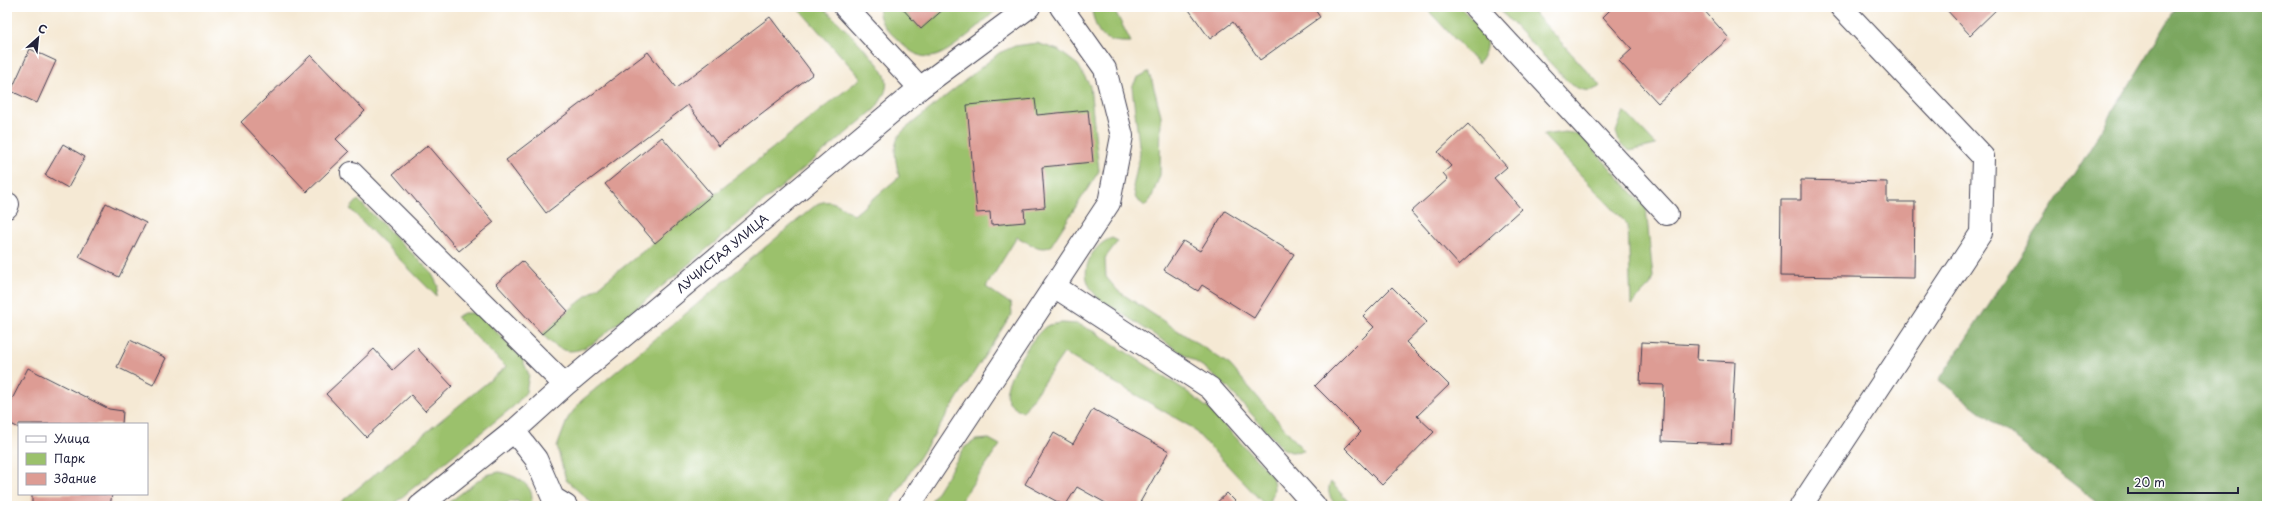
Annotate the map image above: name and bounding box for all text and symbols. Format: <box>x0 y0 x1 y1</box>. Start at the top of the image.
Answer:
north arrow <box>18 18 58 58</box>
text: С <box>35 19 50 38</box>
street label: ЛУЧИСТАЯ УЛИЦА <box>672 209 772 297</box>
legend <box>18 423 148 495</box>
text: Улица <box>54 429 90 447</box>
text: Парк <box>54 449 86 467</box>
text: Здание <box>54 469 96 487</box>
scale bar <box>2128 469 2238 495</box>
text: 20 m <box>2134 473 2165 491</box>

